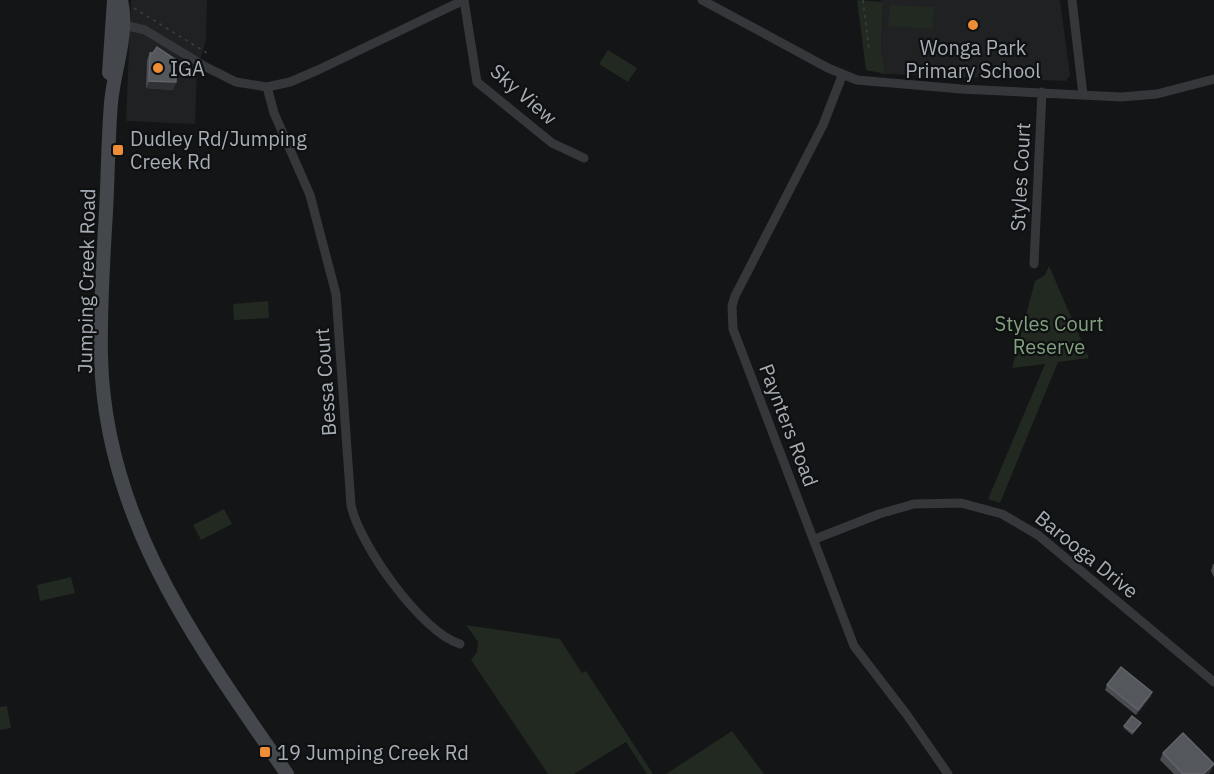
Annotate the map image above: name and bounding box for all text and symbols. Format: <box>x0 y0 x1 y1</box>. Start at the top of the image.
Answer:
marker: Wonga Park Primary School <box>966 18 980 32</box>
place label: Wonga Park Primary School <box>905 34 1041 84</box>
place label: IGA <box>170 55 205 82</box>
street label: Sky View <box>485 57 563 131</box>
marker: IGA <box>151 61 165 75</box>
street label: Styles Court <box>1004 122 1036 232</box>
place label: Dudley Rd/Jumping Creek Rd <box>130 125 307 175</box>
marker: Dudley Rd/Jumping Creek Rd <box>111 143 125 157</box>
street label: Jumping Creek Road <box>71 188 101 374</box>
park label: Styles Court Reserve <box>995 310 1103 360</box>
street label: Bessa Court <box>308 327 342 437</box>
street label: Paynters Road <box>753 360 825 490</box>
street label: Barooga Drive <box>1030 504 1144 604</box>
place label: 19 Jumping Creek Rd <box>277 739 469 766</box>
marker: 19 Jumping Creek Rd <box>258 745 272 759</box>

